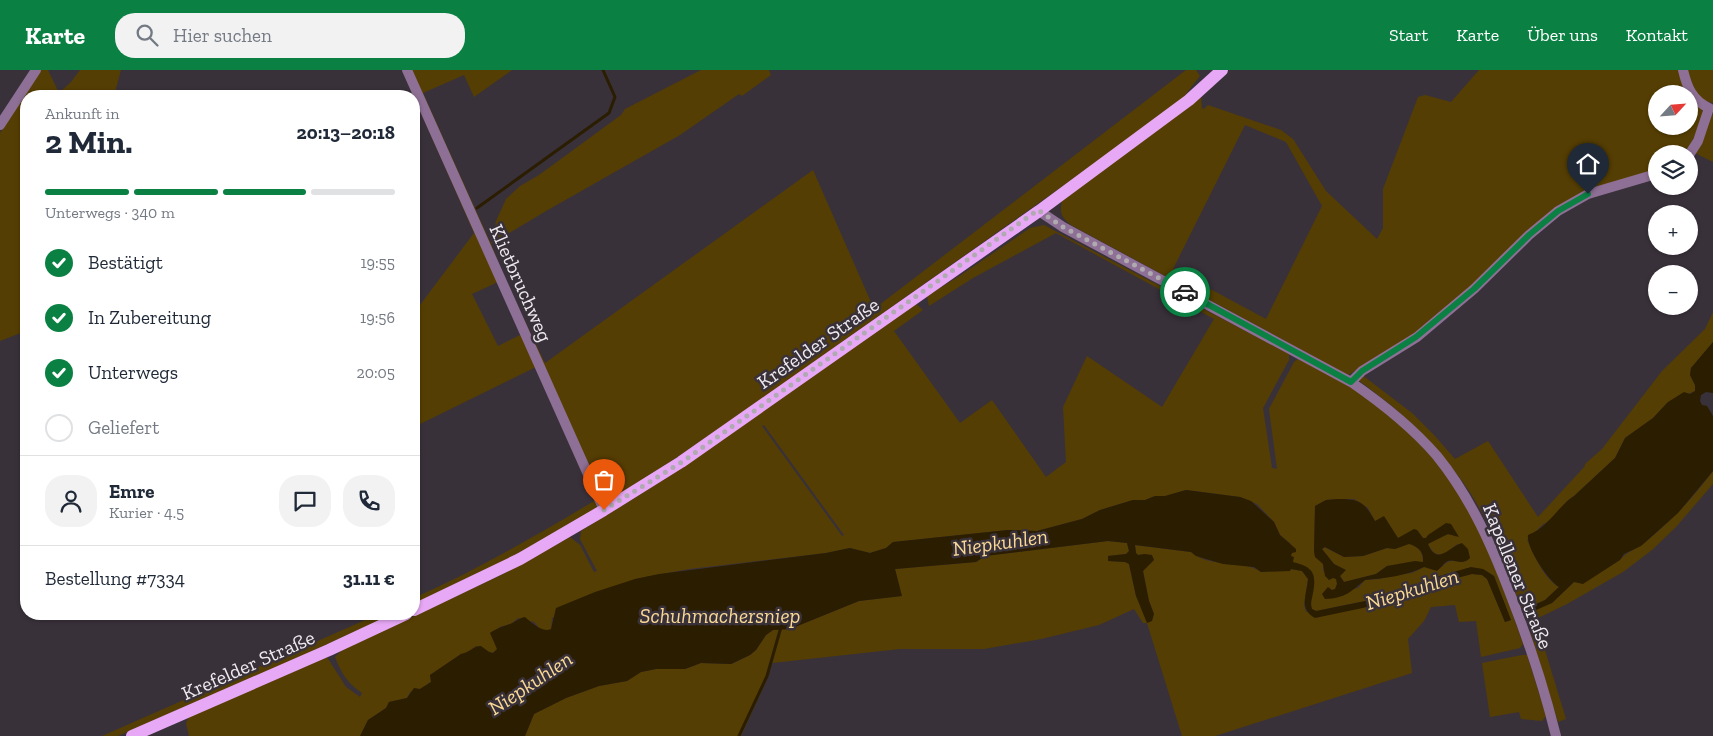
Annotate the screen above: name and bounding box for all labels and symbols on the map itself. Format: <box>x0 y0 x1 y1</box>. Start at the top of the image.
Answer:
north arrow <box>1648 85 1698 135</box>
pin <box>1567 143 1609 194</box>
street label: Klietbruchweg <box>484 220 558 346</box>
courier <box>1160 267 1210 317</box>
street label: Krefelder Straße <box>752 292 884 394</box>
pin <box>583 459 625 510</box>
street label: Kapellener Straße <box>1478 500 1558 652</box>
water label: Niepkuhlen <box>951 523 1049 561</box>
water label: Niepkuhlen <box>1362 563 1462 615</box>
water label: Schuhmachersniep <box>640 603 801 628</box>
street label: Krefelder Straße <box>178 625 318 705</box>
water label: Niepkuhlen <box>483 646 577 720</box>

